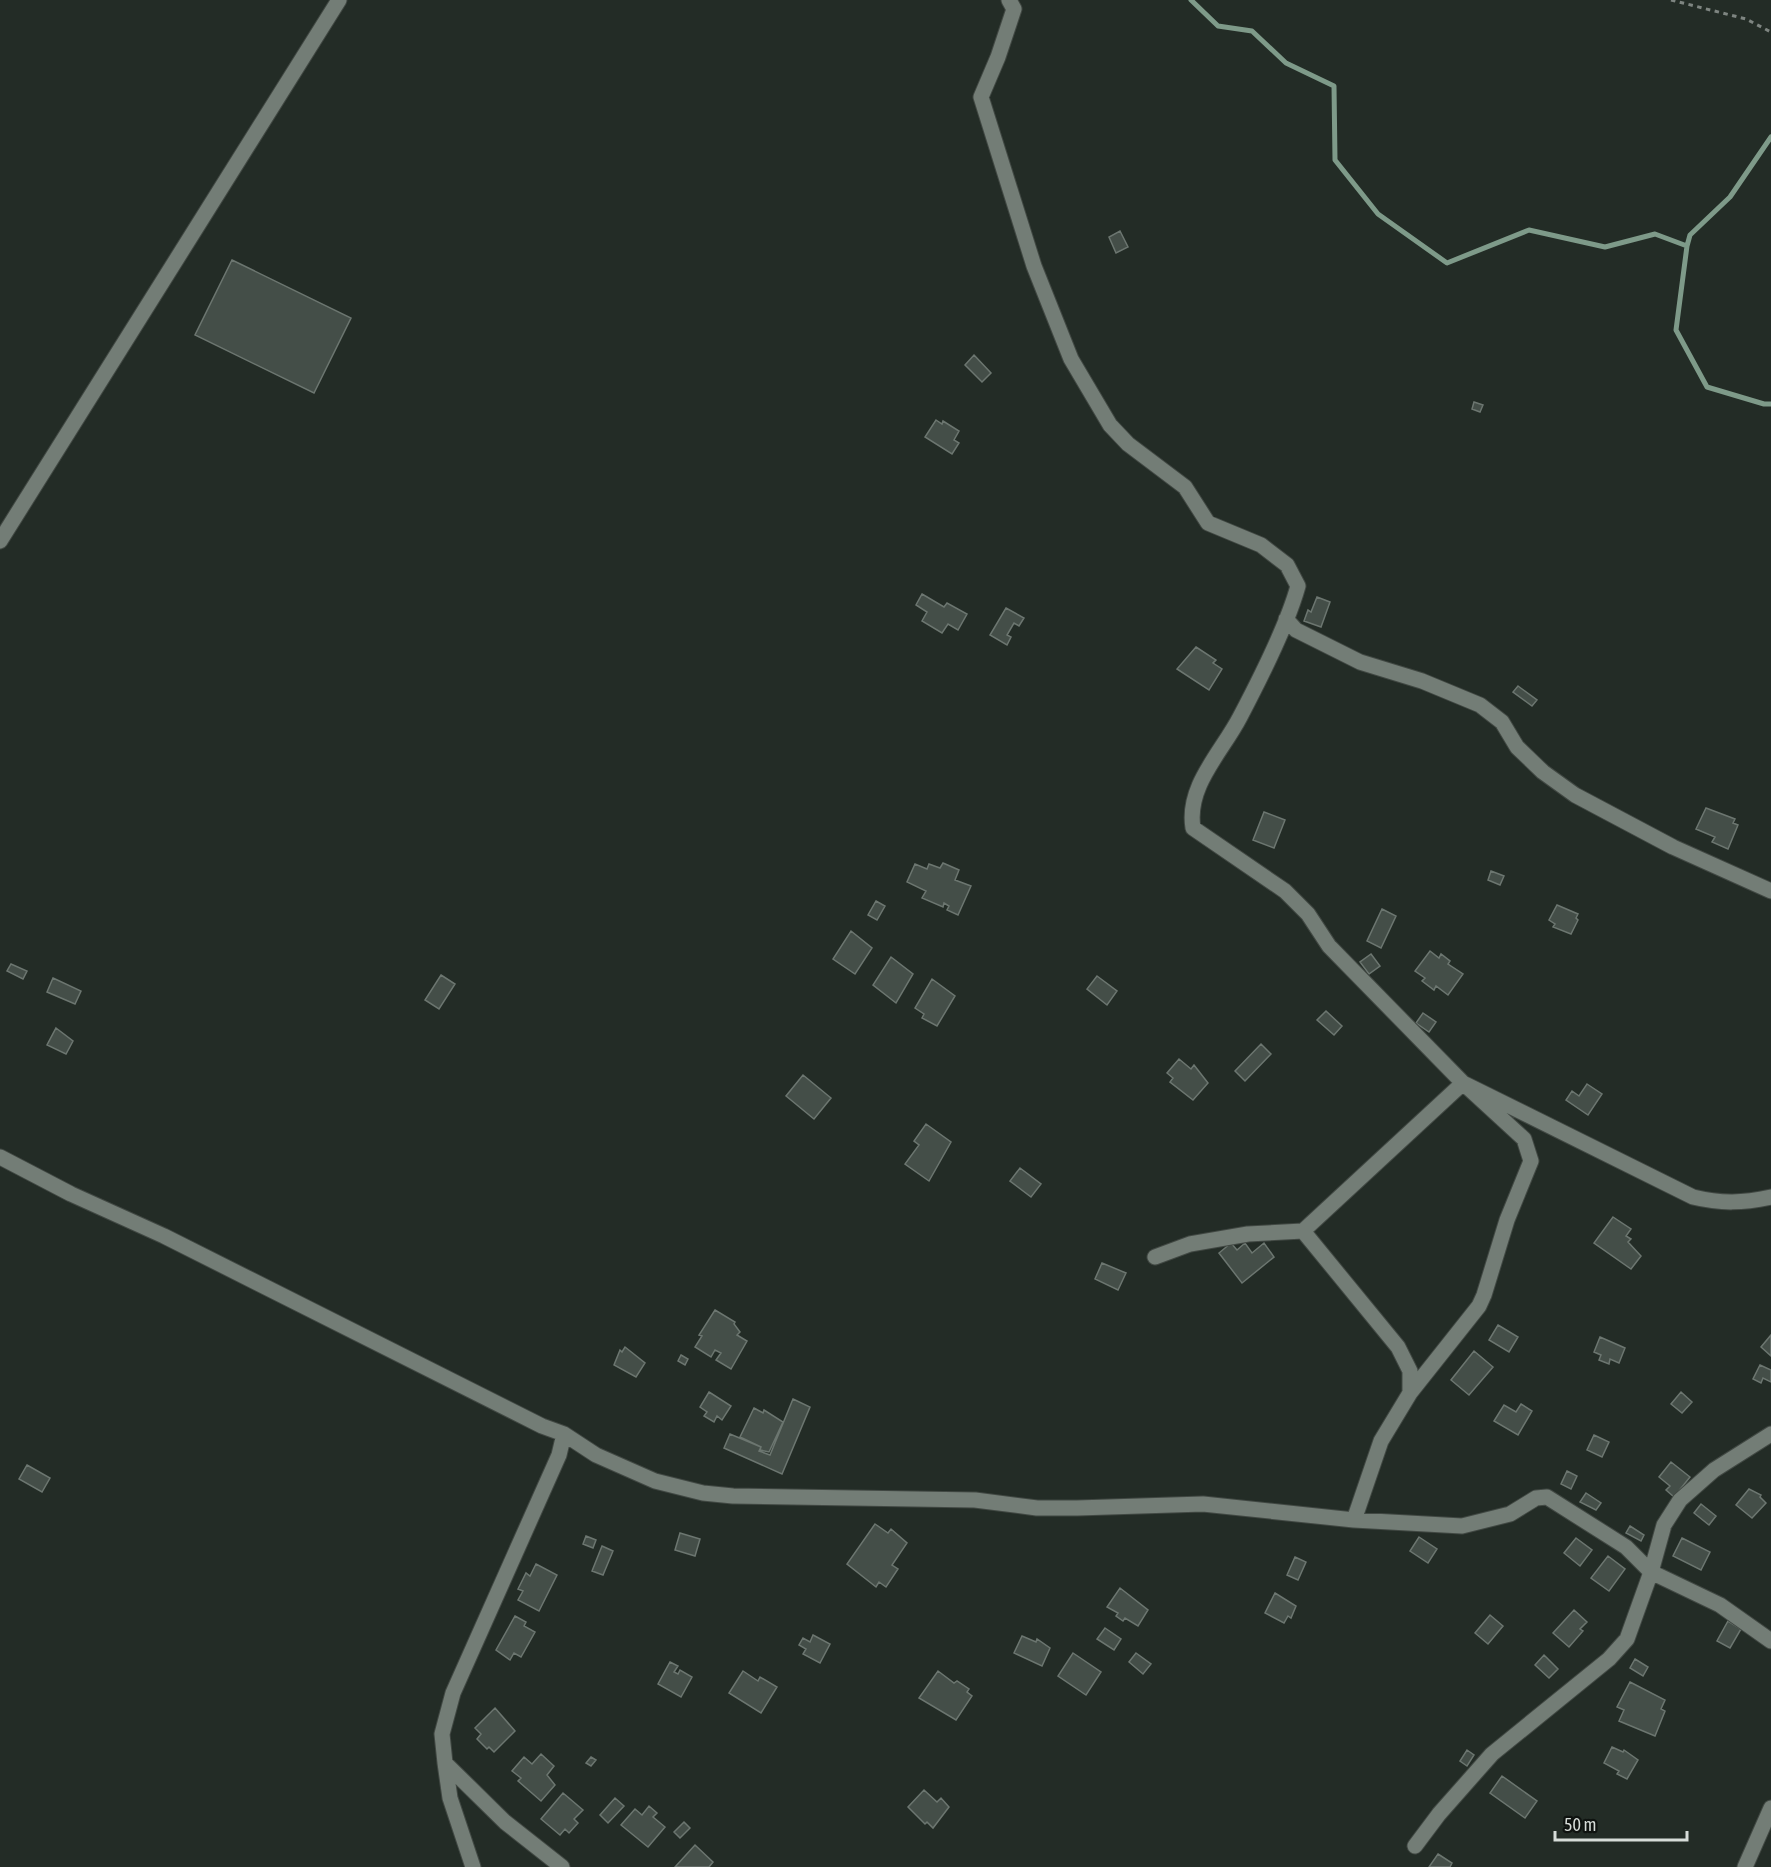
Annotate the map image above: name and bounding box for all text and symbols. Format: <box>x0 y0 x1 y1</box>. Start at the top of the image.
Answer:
scale bar <box>1555 1804 1687 1842</box>
text: 50 m <box>1564 1814 1596 1835</box>

